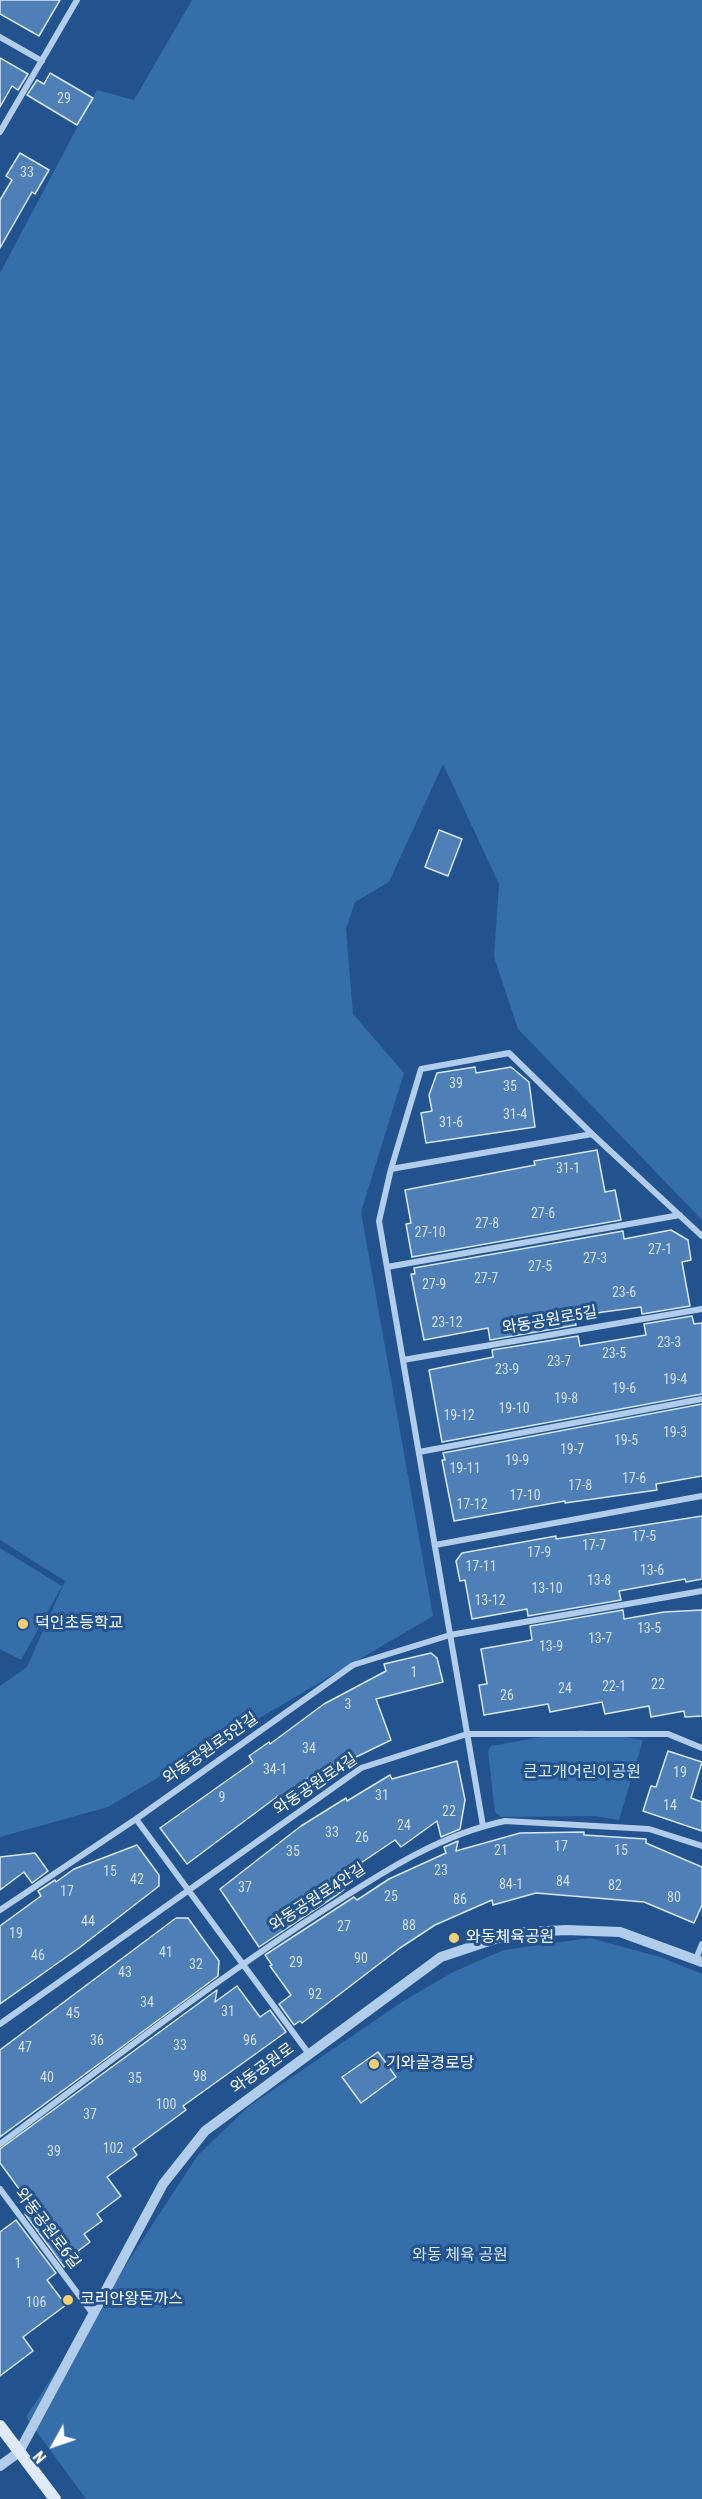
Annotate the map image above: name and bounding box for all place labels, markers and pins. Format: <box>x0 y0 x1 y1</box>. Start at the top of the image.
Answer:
place label: 덕인초등학교 <box>35 1614 123 1634</box>
marker: 덕인초등학교 <box>16 1617 30 1631</box>
place label: 와동체육공원 <box>466 1928 554 1948</box>
marker: 와동체육공원 <box>447 1931 461 1945</box>
place label: 기와골경로당 <box>386 2054 474 2074</box>
marker: 기와골경로당 <box>367 2057 381 2071</box>
place label: 코리안왕돈까스 <box>80 2290 183 2310</box>
marker: 코리안왕돈까스 <box>61 2293 75 2307</box>

